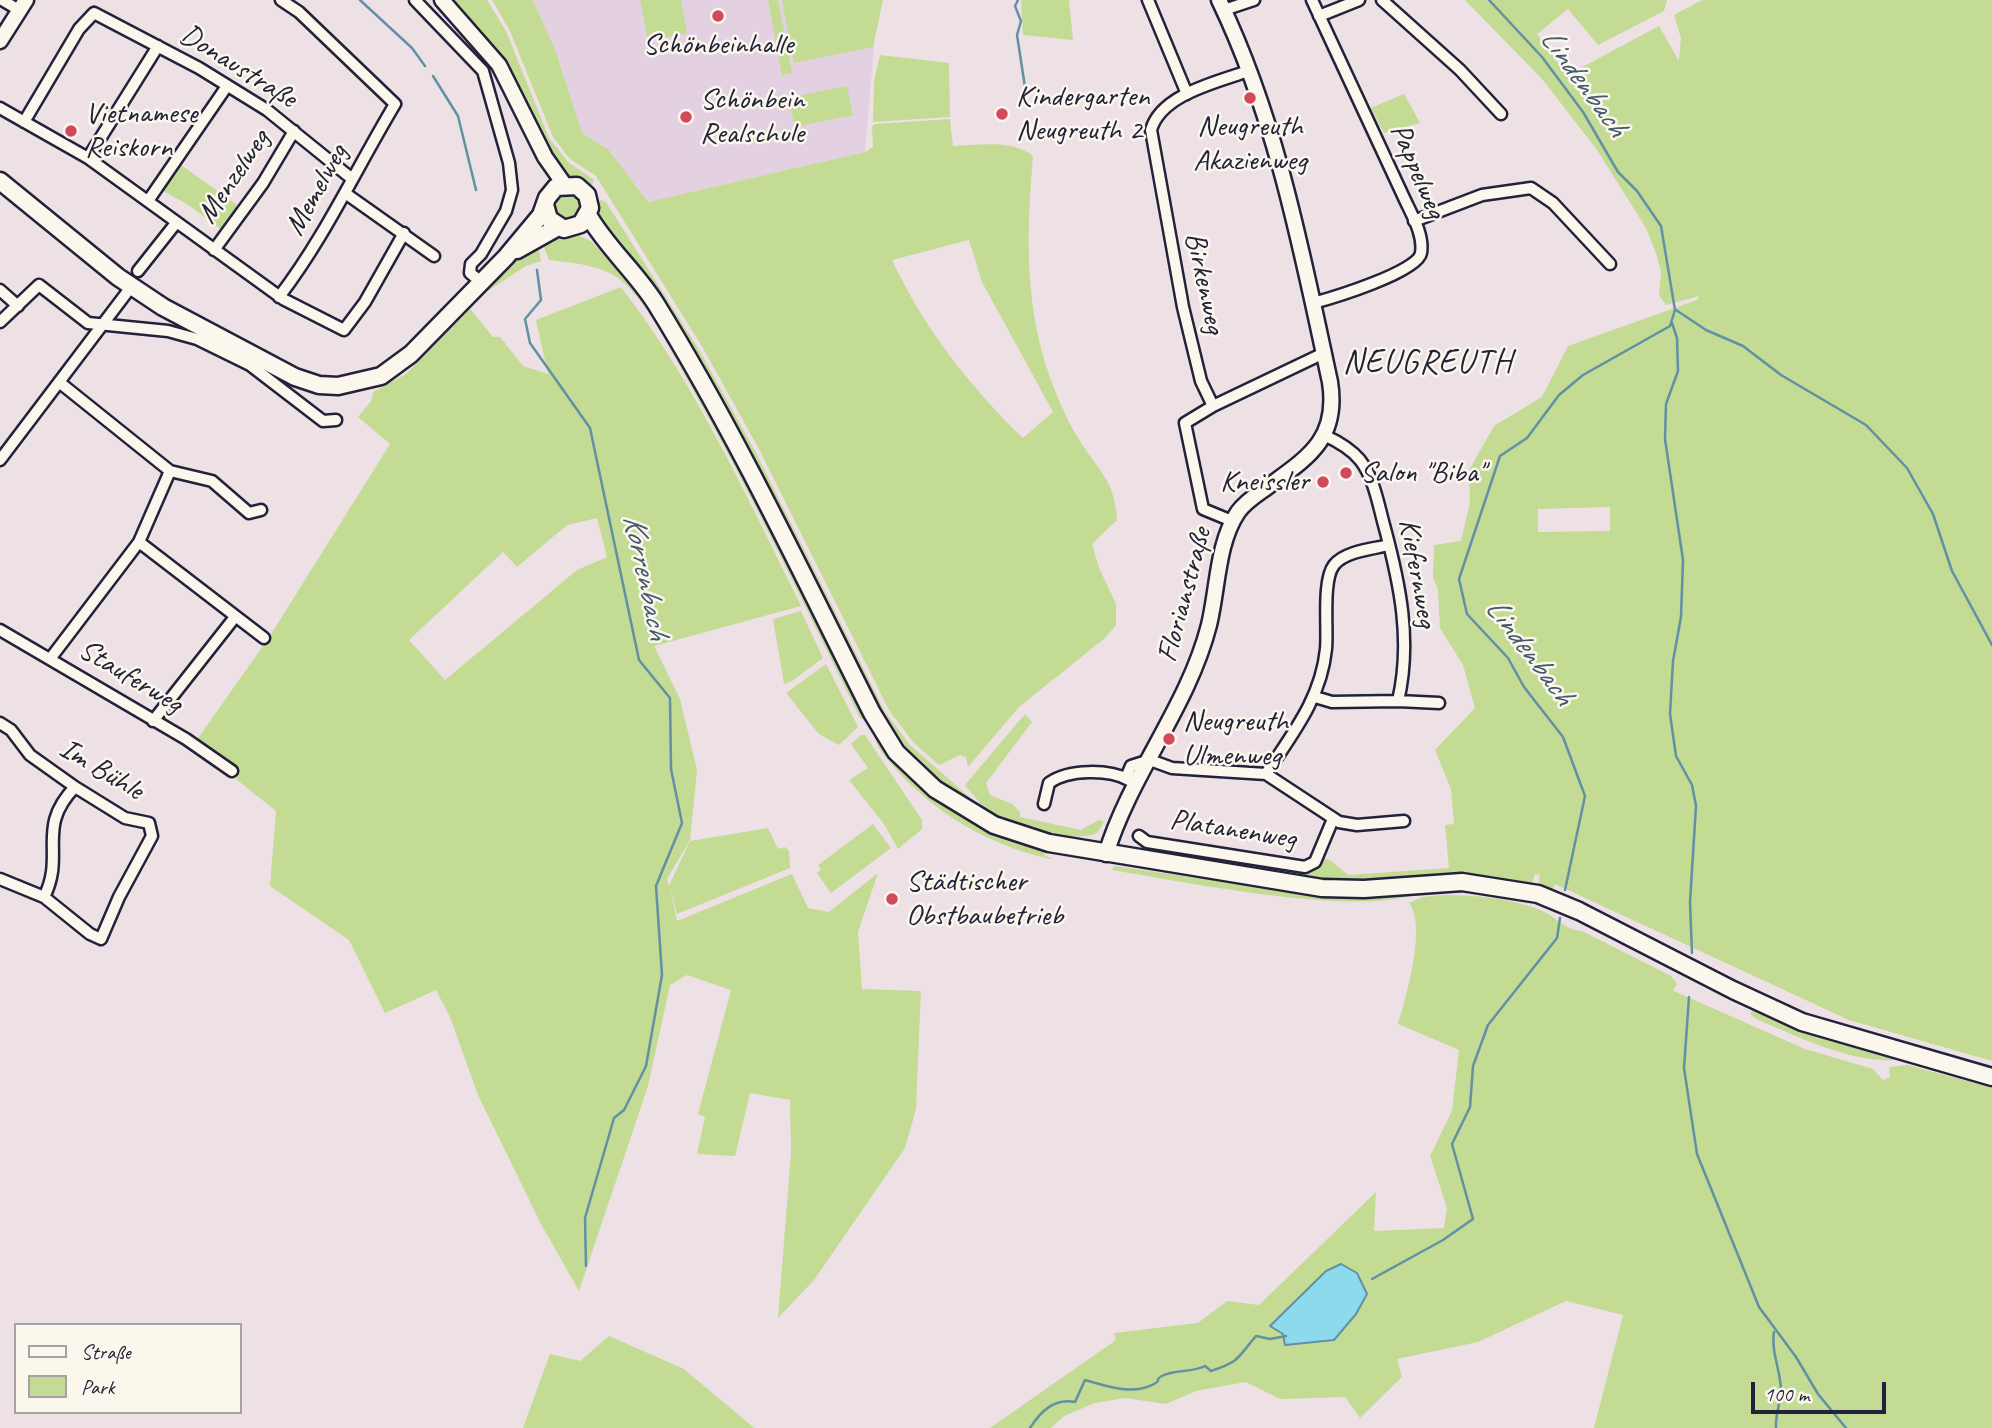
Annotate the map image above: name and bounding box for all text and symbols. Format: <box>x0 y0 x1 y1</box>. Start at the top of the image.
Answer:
marker: Schönbeinhalle <box>710 8 726 24</box>
street label: Donaustraße <box>173 17 303 117</box>
water label: Lindenbach <box>1531 21 1635 145</box>
place label: Schönbeinhalle <box>643 27 793 63</box>
place label: Kindergarten Neugreuth 2 <box>1016 79 1150 150</box>
place label: Schönbein Realschule <box>700 82 804 152</box>
marker: Neugreuth Akazienweg <box>1242 90 1258 106</box>
place label: Vietnamese Reiskorn <box>85 96 197 166</box>
marker: Kindergarten Neugreuth 2 <box>994 106 1010 122</box>
marker: Schönbein Realschule <box>678 109 694 125</box>
place label: Neugreuth Akazienweg <box>1193 109 1307 180</box>
street label: Pappelweg <box>1381 118 1453 224</box>
marker: Vietnamese Reiskorn <box>63 123 79 139</box>
street label: Menzelweg <box>190 123 278 231</box>
street label: Memelweg <box>277 138 357 242</box>
street label: Birkenweg <box>1176 229 1232 337</box>
district label: NEUGREUTH <box>1344 343 1512 383</box>
place label: Salon "Biba" <box>1360 455 1485 491</box>
place label: Kneissler <box>1220 464 1309 500</box>
marker: Salon "Biba" <box>1338 465 1354 481</box>
marker: Kneissler <box>1315 474 1331 490</box>
water label: Korrenbach <box>613 511 677 643</box>
street label: Kiefernweg <box>1390 516 1444 630</box>
street label: Florianstraße <box>1150 524 1220 666</box>
water label: Lindenbach <box>1476 591 1582 713</box>
street label: Stauferweg <box>72 632 188 722</box>
place label: Neugreuth Ulmenweg <box>1183 704 1288 774</box>
street label: Im Bühle <box>53 731 149 809</box>
marker: Neugreuth Ulmenweg <box>1161 731 1177 747</box>
street label: Platanenweg <box>1167 802 1299 858</box>
place label: Städtischer Obstbaubetrieb <box>906 864 1063 934</box>
marker: Städtischer Obstbaubetrieb <box>884 891 900 907</box>
legend <box>14 1323 242 1414</box>
text: Straße <box>81 1339 131 1365</box>
scale bar <box>1754 1368 1889 1412</box>
text: Park <box>81 1374 114 1400</box>
text: 100 m <box>1764 1381 1809 1407</box>

